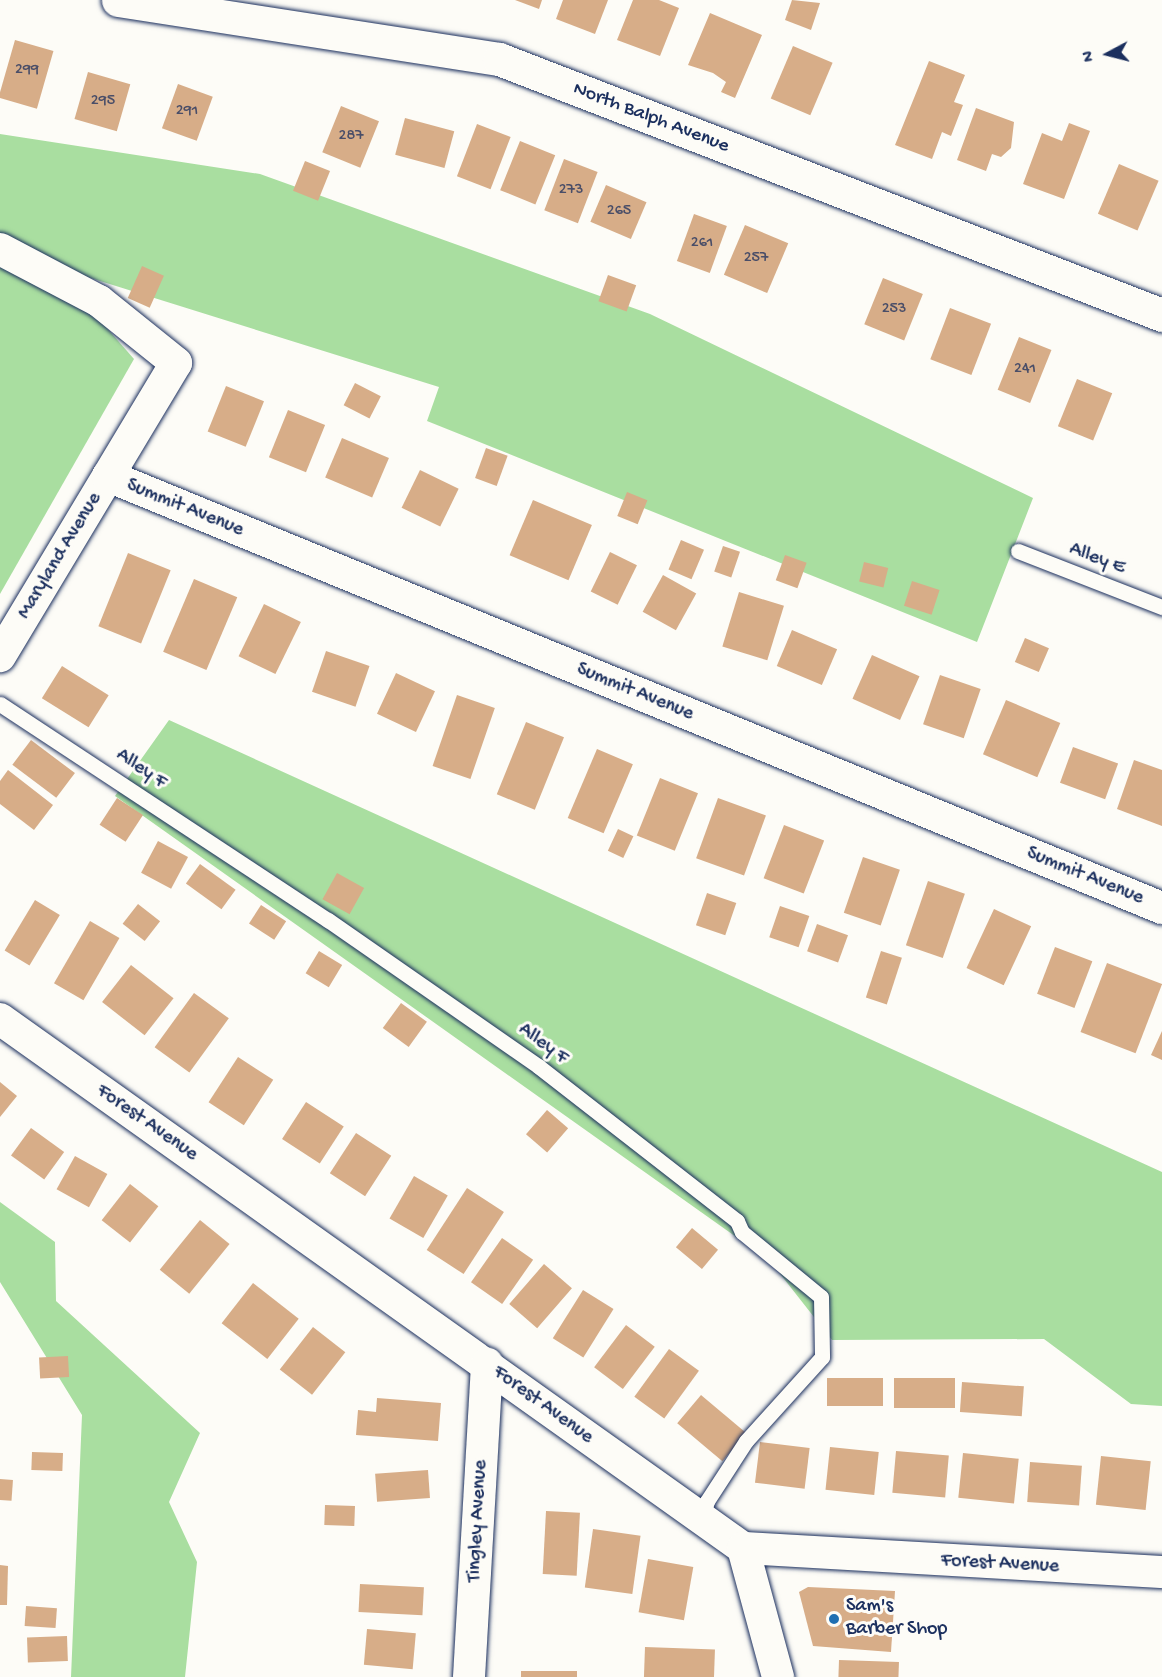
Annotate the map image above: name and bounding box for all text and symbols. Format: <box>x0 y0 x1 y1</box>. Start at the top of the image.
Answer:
north arrow <box>1078 24 1138 84</box>
text: N <box>1080 50 1100 63</box>
house number: 299 <box>15 61 39 81</box>
street label: North Balph Avenue <box>570 77 732 159</box>
house number: 295 <box>91 92 115 112</box>
house number: 291 <box>176 102 198 122</box>
house number: 287 <box>339 127 363 147</box>
house number: 273 <box>559 181 583 201</box>
house number: 265 <box>607 202 631 222</box>
house number: 261 <box>691 234 713 254</box>
house number: 257 <box>744 249 768 269</box>
house number: 253 <box>882 300 906 320</box>
house number: 241 <box>1014 360 1036 380</box>
street label: Summit Avenue <box>123 474 247 542</box>
street label: Maryland Avenue <box>13 488 107 624</box>
street label: Alley E <box>1066 537 1128 581</box>
street label: Summit Avenue <box>573 658 697 726</box>
street label: Alley F <box>111 743 171 795</box>
street label: Summit Avenue <box>1023 842 1147 910</box>
street label: Alley F <box>513 1018 573 1070</box>
street label: Forest Avenue <box>92 1079 202 1167</box>
street label: Forest Avenue <box>488 1360 598 1450</box>
street label: Tingley Avenue <box>463 1459 493 1583</box>
street label: Forest Avenue <box>940 1549 1060 1579</box>
place label: Sam's Barber Shop <box>846 1595 947 1642</box>
marker: Sam's Barber Shop <box>827 1612 841 1626</box>

